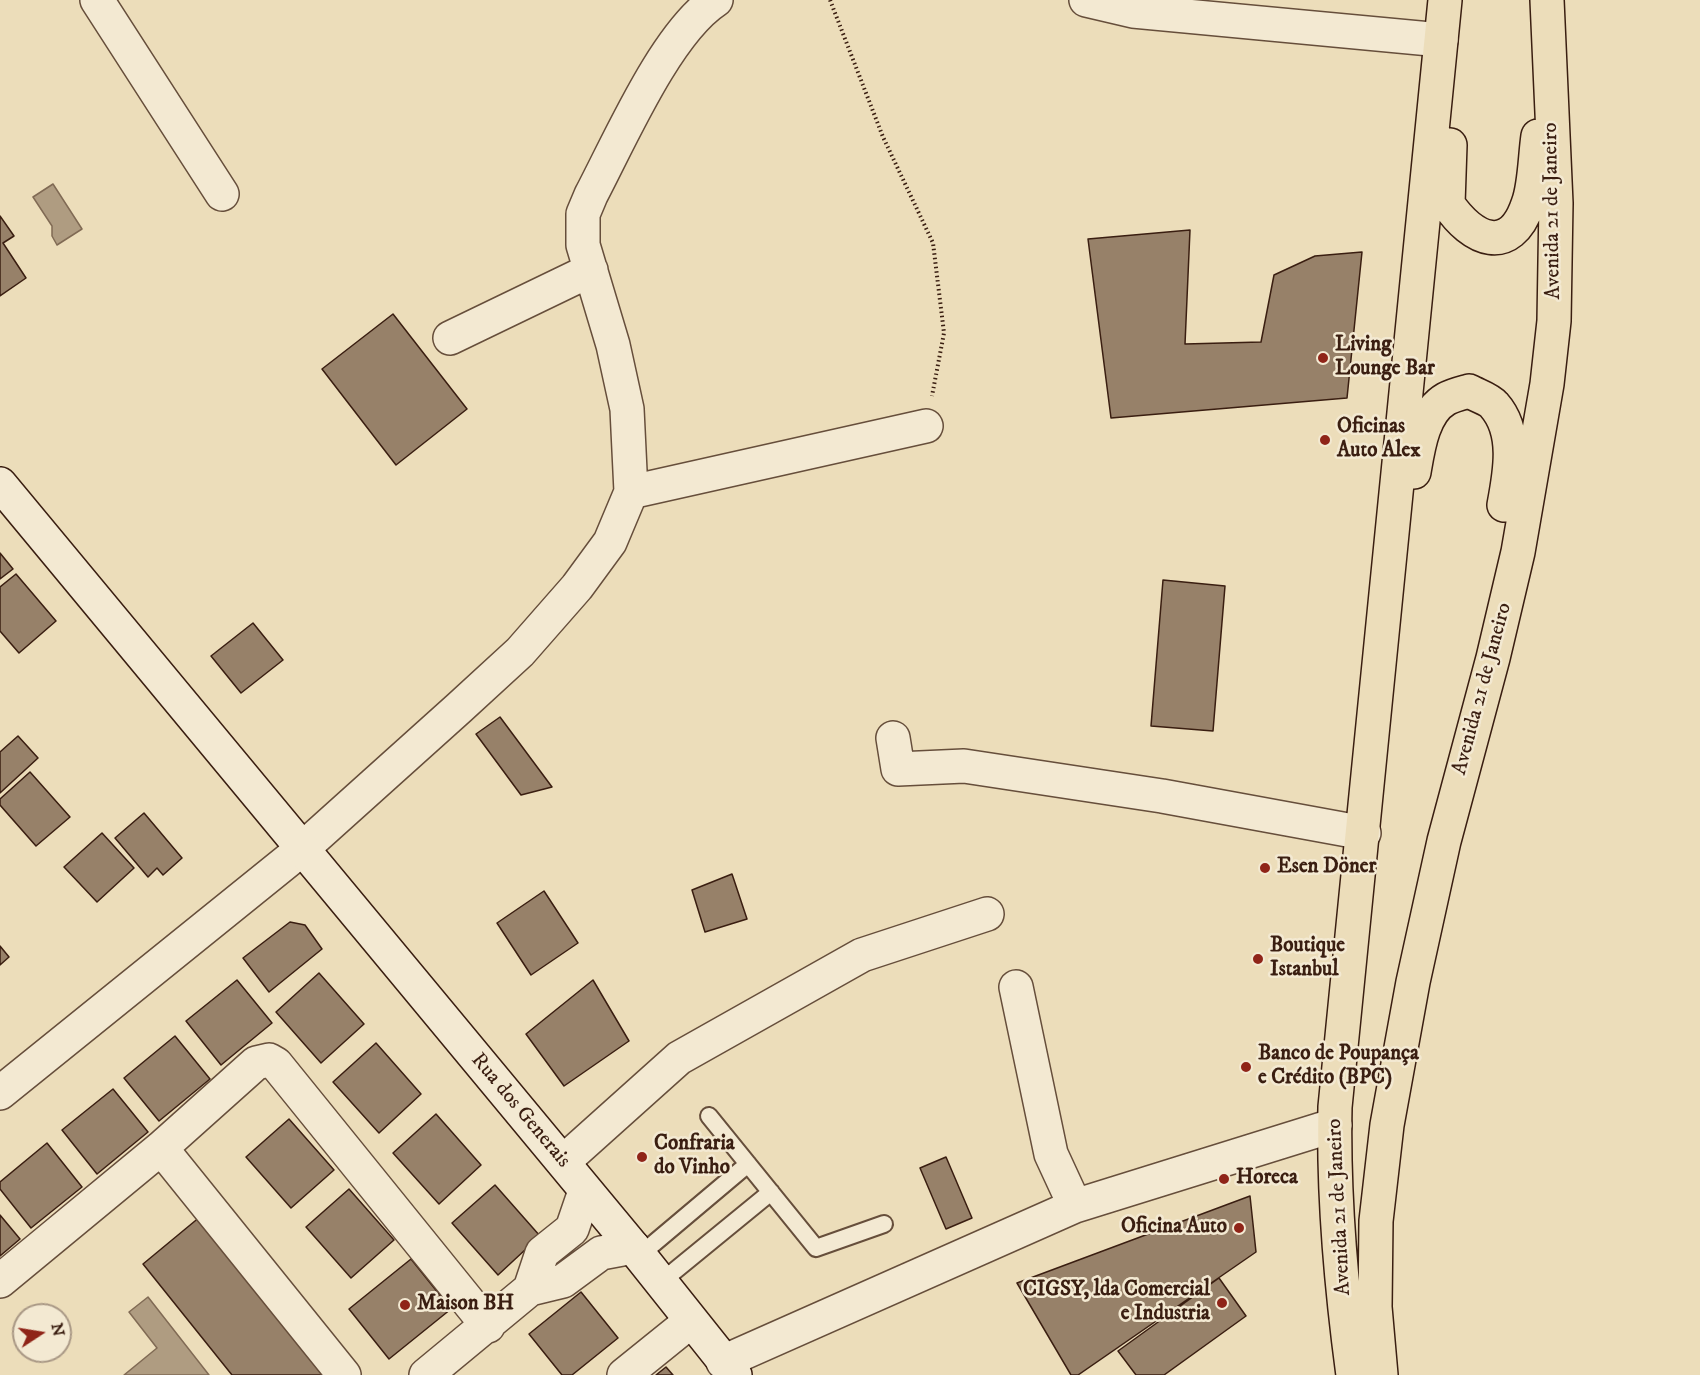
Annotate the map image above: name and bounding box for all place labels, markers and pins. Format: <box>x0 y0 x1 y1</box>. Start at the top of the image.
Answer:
place label: Living Lounge Bar <box>1335 333 1435 383</box>
marker: Living Lounge Bar <box>1316 351 1330 365</box>
place label: Oficinas Auto Alex <box>1337 415 1421 465</box>
marker: Oficinas Auto Alex <box>1318 433 1332 447</box>
place label: Esen Döner <box>1277 855 1376 881</box>
marker: Esen Döner <box>1258 861 1272 875</box>
place label: Boutique Istanbul <box>1270 934 1345 984</box>
marker: Boutique Istanbul <box>1251 952 1265 966</box>
place label: Banco de Poupança e Crédito (BPC) <box>1258 1042 1419 1092</box>
marker: Banco de Poupança e Crédito (BPC) <box>1239 1060 1253 1074</box>
place label: Confraria do Vinho <box>654 1132 735 1182</box>
marker: Confraria do Vinho <box>635 1150 649 1164</box>
place label: Horeca <box>1236 1166 1298 1192</box>
marker: Horeca <box>1217 1172 1231 1186</box>
place label: Oficina Auto <box>1121 1215 1227 1241</box>
marker: Oficina Auto <box>1232 1221 1246 1235</box>
place label: CIGSY, lda Comercial e Industria <box>1023 1278 1210 1328</box>
place label: Maison BH <box>417 1292 514 1318</box>
marker: CIGSY, lda Comercial e Industria <box>1215 1296 1229 1310</box>
marker: Maison BH <box>398 1298 412 1312</box>

